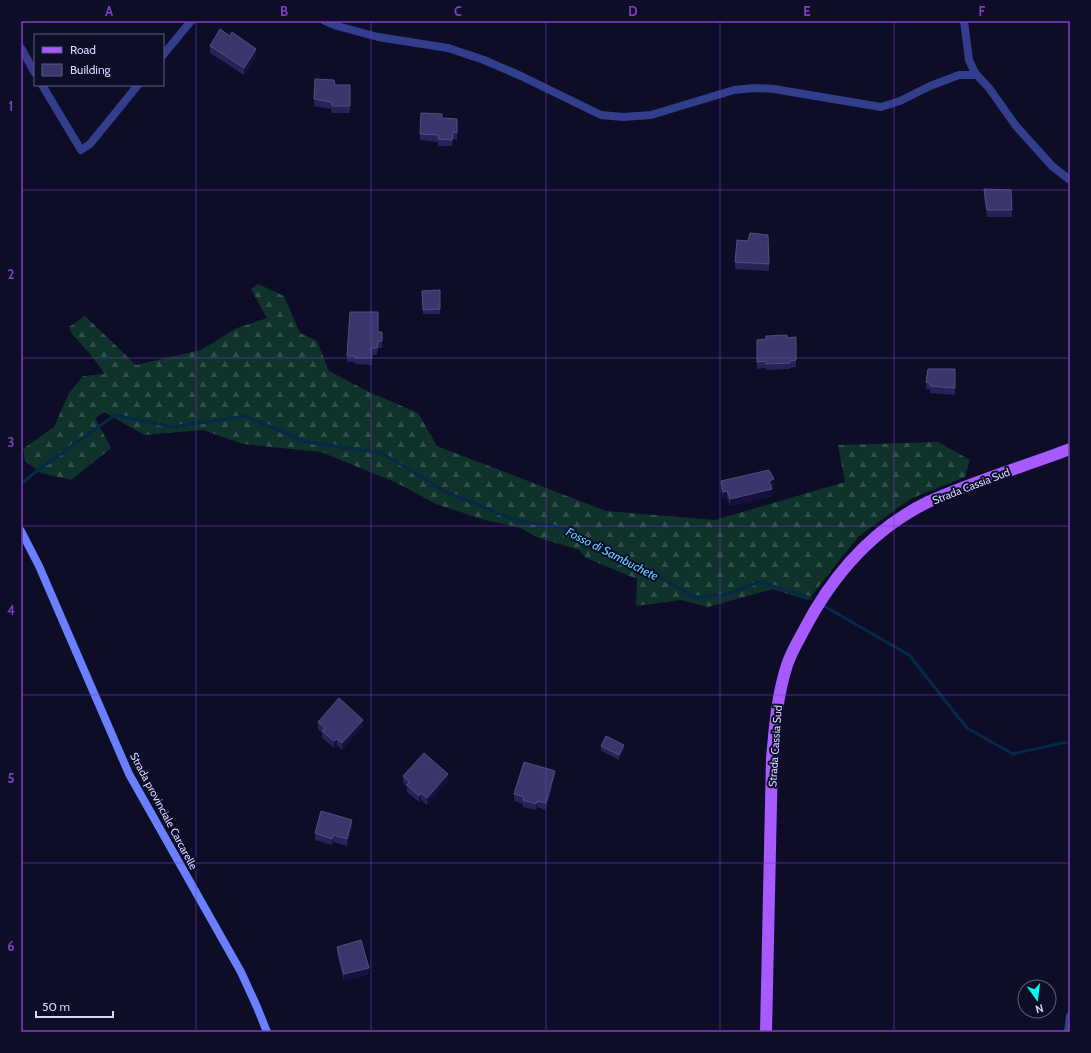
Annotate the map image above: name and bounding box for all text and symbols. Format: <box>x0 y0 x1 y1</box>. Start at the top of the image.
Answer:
text: A <box>105 3 114 19</box>
text: B <box>280 3 288 19</box>
text: C <box>454 3 462 19</box>
text: D <box>628 3 638 19</box>
text: E <box>803 3 811 19</box>
text: F <box>979 3 986 19</box>
legend <box>34 34 164 86</box>
text: Road <box>70 42 96 57</box>
text: Building <box>70 62 112 77</box>
text: 1 <box>9 98 13 114</box>
text: 2 <box>8 266 15 282</box>
text: 3 <box>7 434 15 450</box>
street label: Strada Cassia Sud <box>930 465 1012 507</box>
water label: Fosso di Sambuchete <box>564 524 661 583</box>
text: 4 <box>7 602 15 618</box>
street label: Strada Cassia Sud <box>765 705 785 787</box>
street label: Strada provinciale Carcarelle <box>127 750 201 872</box>
text: 5 <box>8 770 15 786</box>
text: 6 <box>7 938 15 954</box>
north arrow <box>1017 979 1057 1019</box>
scale bar <box>36 993 113 1019</box>
text: 50 m <box>42 999 70 1014</box>
text: N <box>1034 1001 1045 1016</box>

